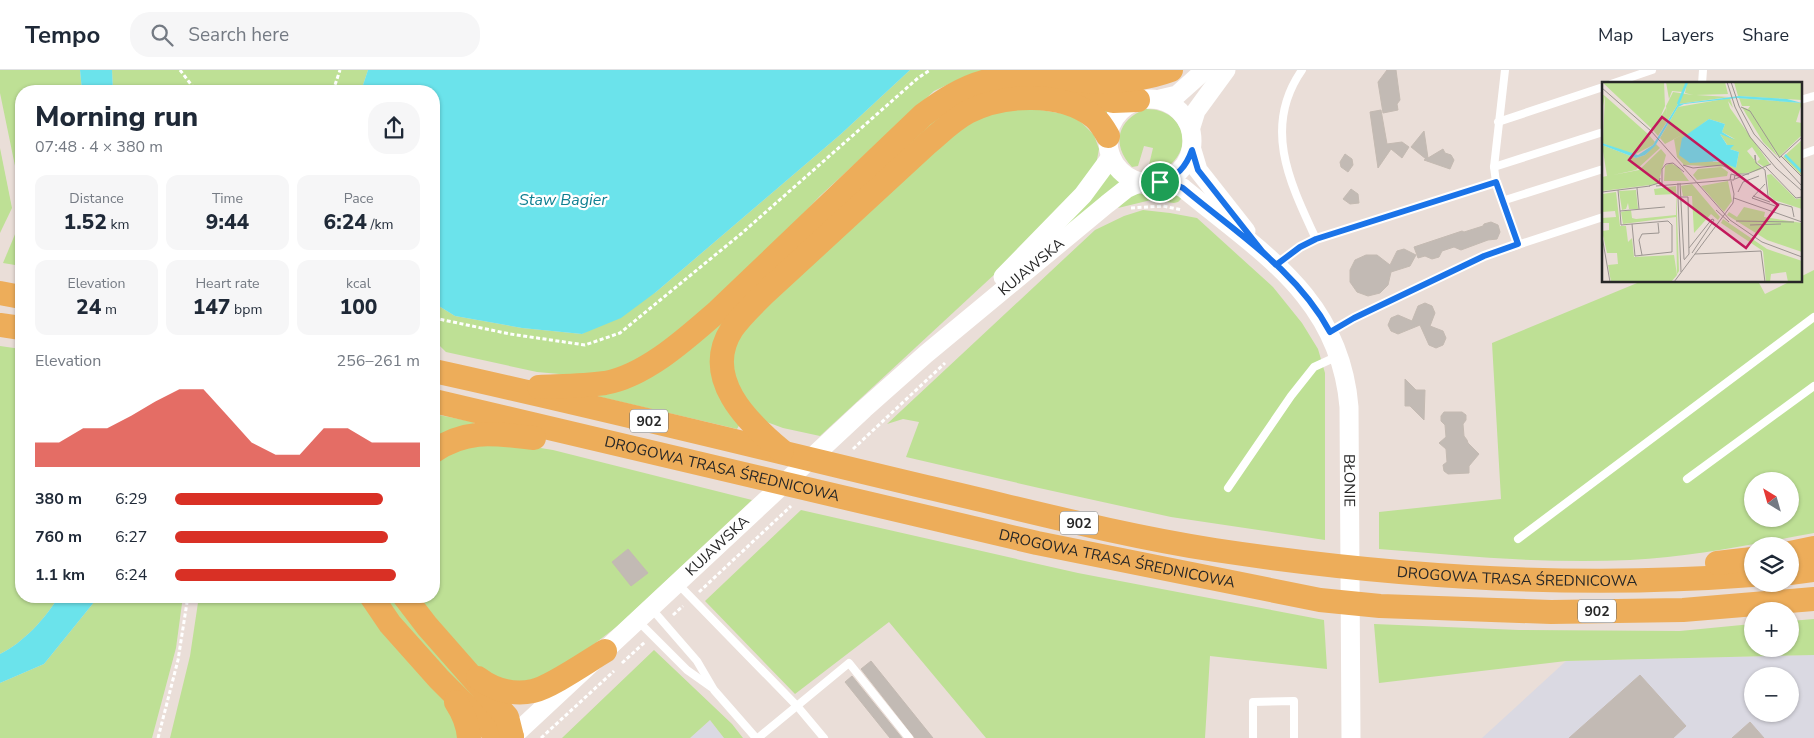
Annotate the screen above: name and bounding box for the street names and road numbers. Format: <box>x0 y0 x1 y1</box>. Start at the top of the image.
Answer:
street label: KUJAWSKA <box>994 234 1068 300</box>
road number: 902 <box>630 410 668 432</box>
street label: DROGOWA TRASA ŚREDNICOWA <box>603 432 842 506</box>
street label: BŁONIE <box>1339 454 1360 507</box>
street label: KUJAWSKA <box>681 511 754 580</box>
road number: 902 <box>1060 512 1098 534</box>
street label: DROGOWA TRASA ŚREDNICOWA <box>997 524 1237 593</box>
street label: DROGOWA TRASA ŚREDNICOWA <box>1396 562 1638 591</box>
road number: 902 <box>1578 600 1616 622</box>

